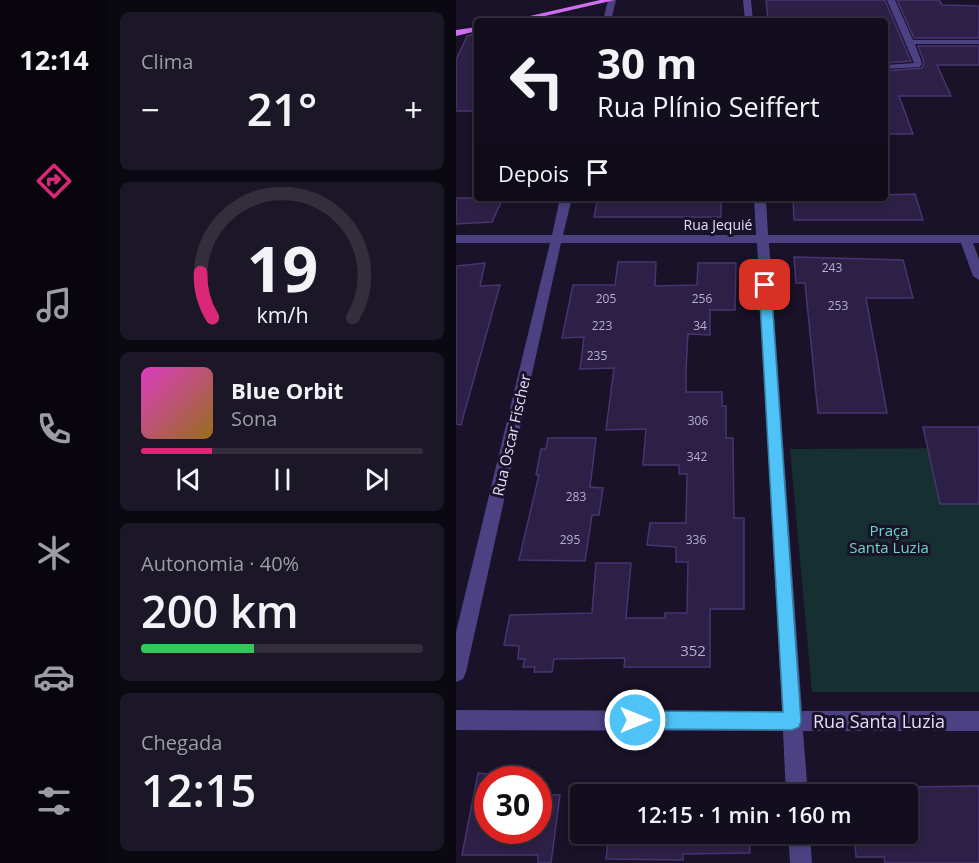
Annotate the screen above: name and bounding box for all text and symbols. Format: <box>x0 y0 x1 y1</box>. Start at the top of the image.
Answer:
text: 30 m <box>597 34 697 91</box>
text: 12:14 <box>19 41 89 78</box>
icon: left <box>498 42 576 120</box>
text: Clima <box>141 48 193 75</box>
text: 21° <box>247 78 317 139</box>
text: − <box>141 87 160 132</box>
text: + <box>404 87 423 132</box>
text: Rua Plínio Seiffert <box>597 88 820 125</box>
icon: arrive <box>581 156 614 189</box>
text: Depois <box>498 158 569 188</box>
icon: directions <box>33 160 75 202</box>
street label: Rua Jequié <box>684 215 753 234</box>
text: 19 <box>246 225 318 310</box>
pin <box>739 259 790 310</box>
house number: 243 <box>822 259 842 276</box>
icon: arrive <box>748 268 781 301</box>
icon: music <box>33 284 75 326</box>
house number: 205 <box>596 290 616 307</box>
house number: 256 <box>692 290 712 307</box>
house number: 253 <box>828 297 848 314</box>
text: km/h <box>256 301 308 330</box>
house number: 223 <box>592 317 612 334</box>
house number: 34 <box>693 317 707 334</box>
house number: 235 <box>587 347 607 364</box>
street label: Rua Oscar Fischer <box>487 372 535 498</box>
text: Blue Orbit <box>231 375 343 405</box>
text: Sona <box>231 405 277 432</box>
icon: phone <box>33 408 75 450</box>
house number: 306 <box>688 412 708 429</box>
house number: 342 <box>687 448 707 465</box>
icon: previous <box>172 463 205 496</box>
icon: pause <box>266 463 299 496</box>
icon: next <box>360 463 393 496</box>
house number: 283 <box>566 488 586 505</box>
park label: Praça Santa Luzia <box>849 520 929 557</box>
house number: 295 <box>560 531 580 548</box>
house number: 336 <box>686 531 706 548</box>
icon: climate <box>33 532 75 574</box>
text: Autonomia · 40% <box>141 550 299 577</box>
text: 200 km <box>141 580 299 641</box>
house number: 352 <box>680 640 706 660</box>
icon: car <box>33 656 75 698</box>
position arrow <box>603 688 667 752</box>
street label: Rua Santa Luzia <box>813 709 945 733</box>
text: Chegada <box>141 729 222 756</box>
text: 12:15 <box>141 759 256 820</box>
speed limit sign: 30 <box>474 766 552 844</box>
icon: filters <box>33 780 75 822</box>
text: 12:15 · 1 min · 160 m <box>636 799 852 829</box>

